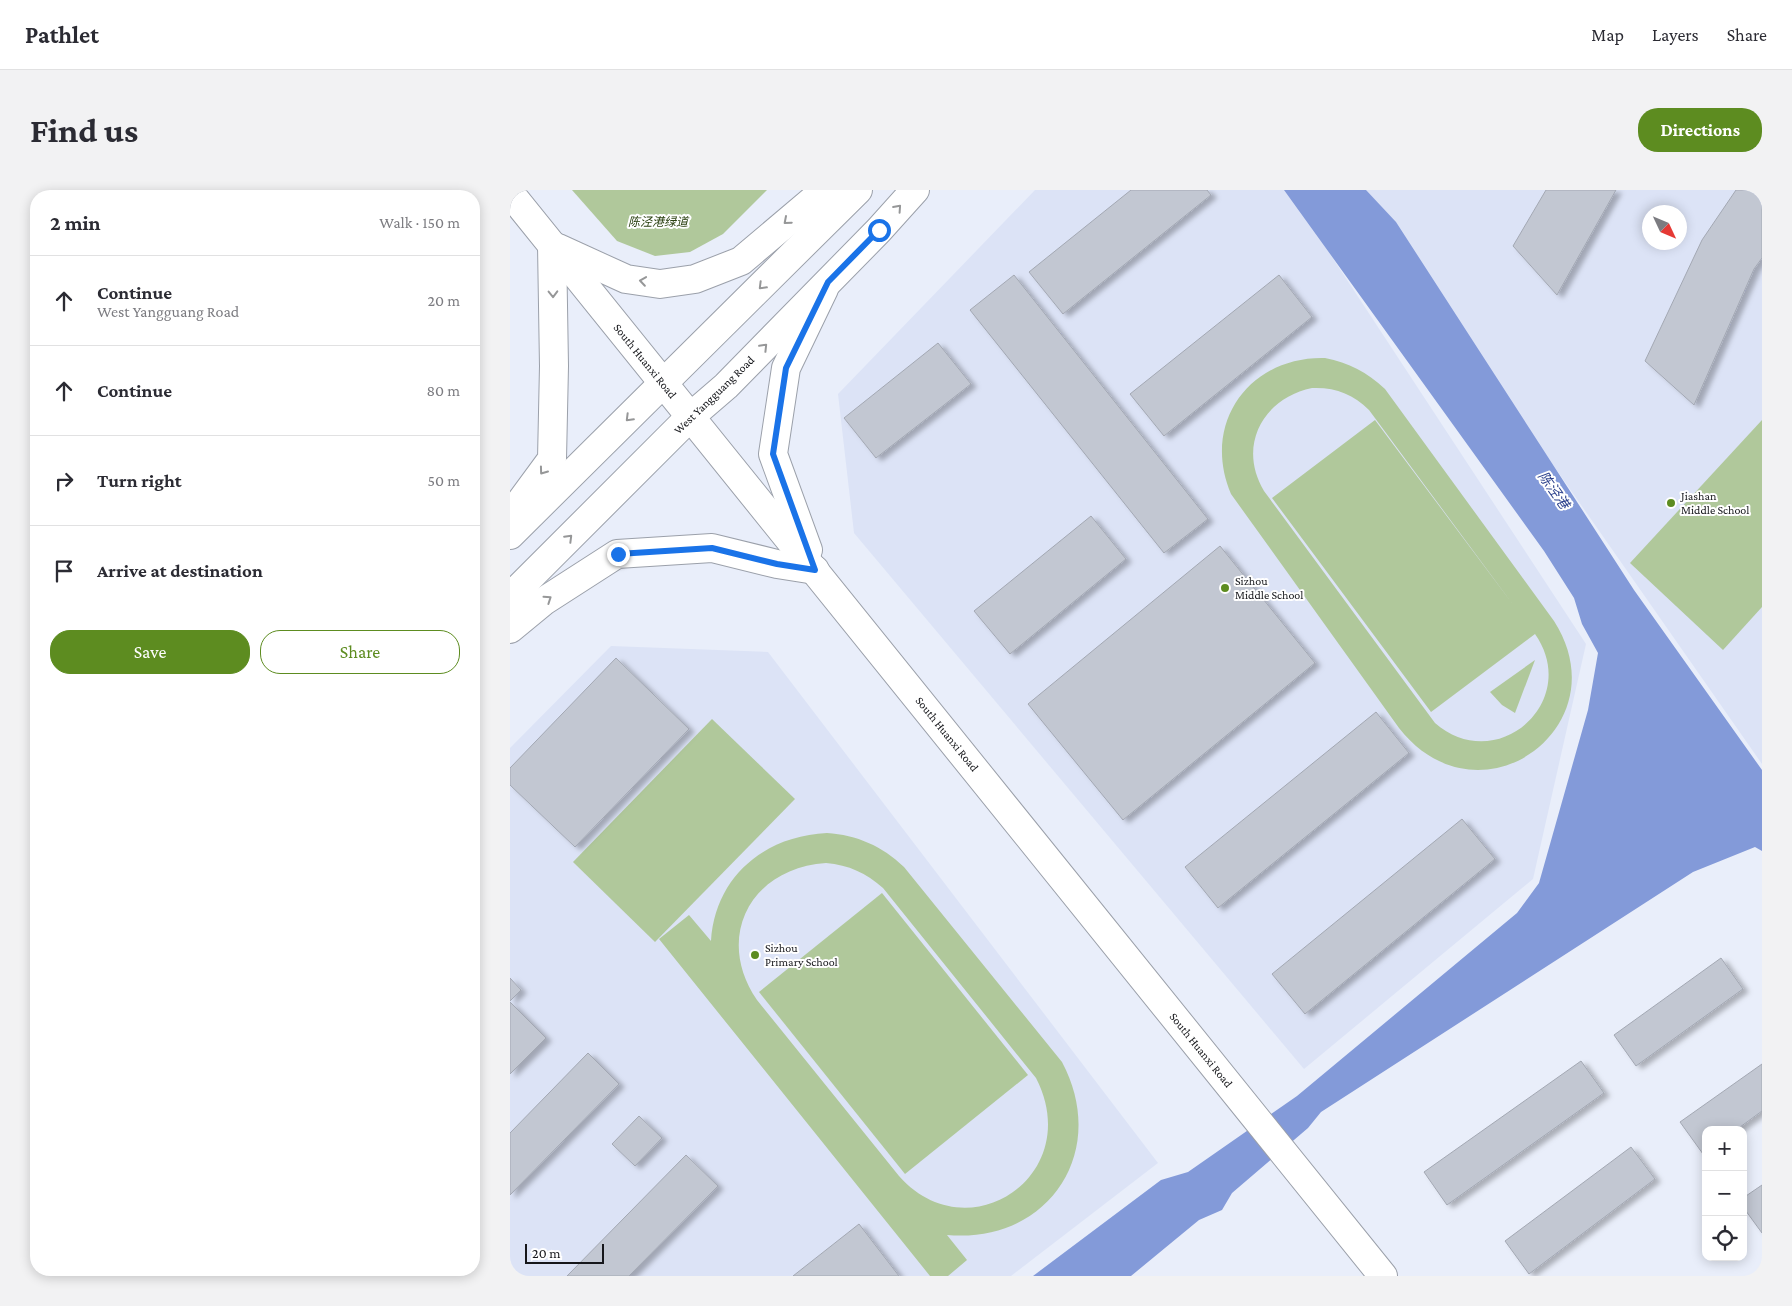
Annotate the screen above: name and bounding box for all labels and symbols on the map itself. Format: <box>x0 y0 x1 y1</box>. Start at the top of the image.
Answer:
one-way arrow <box>892 205 901 214</box>
north arrow <box>1642 205 1687 250</box>
park label: 陈泾港绿道 <box>628 215 690 229</box>
one-way arrow <box>784 215 793 224</box>
route start <box>868 219 891 242</box>
one-way arrow <box>639 277 648 287</box>
one-way arrow <box>758 280 767 289</box>
one-way arrow <box>548 290 558 298</box>
street label: South Huanxi Road <box>611 321 680 402</box>
one-way arrow <box>758 344 767 353</box>
street label: West Yangguang Road <box>671 352 758 437</box>
one-way arrow <box>625 413 634 422</box>
one-way arrow <box>540 465 549 475</box>
water label: 陈泾港 <box>1535 468 1574 513</box>
place label: Jiashan Middle School <box>1680 489 1749 517</box>
marker: Jiashan Middle School <box>1665 497 1677 509</box>
one-way arrow <box>563 535 572 544</box>
route end <box>607 543 630 566</box>
place label: Sizhou Middle School <box>1235 574 1303 602</box>
marker: Sizhou Middle School <box>1219 582 1231 594</box>
one-way arrow <box>543 595 552 605</box>
street label: South Huanxi Road <box>913 694 982 775</box>
place label: Sizhou Primary School <box>765 941 838 969</box>
marker: Sizhou Primary School <box>749 949 761 961</box>
street label: South Huanxi Road <box>1167 1010 1236 1091</box>
scale bar <box>525 1241 604 1264</box>

